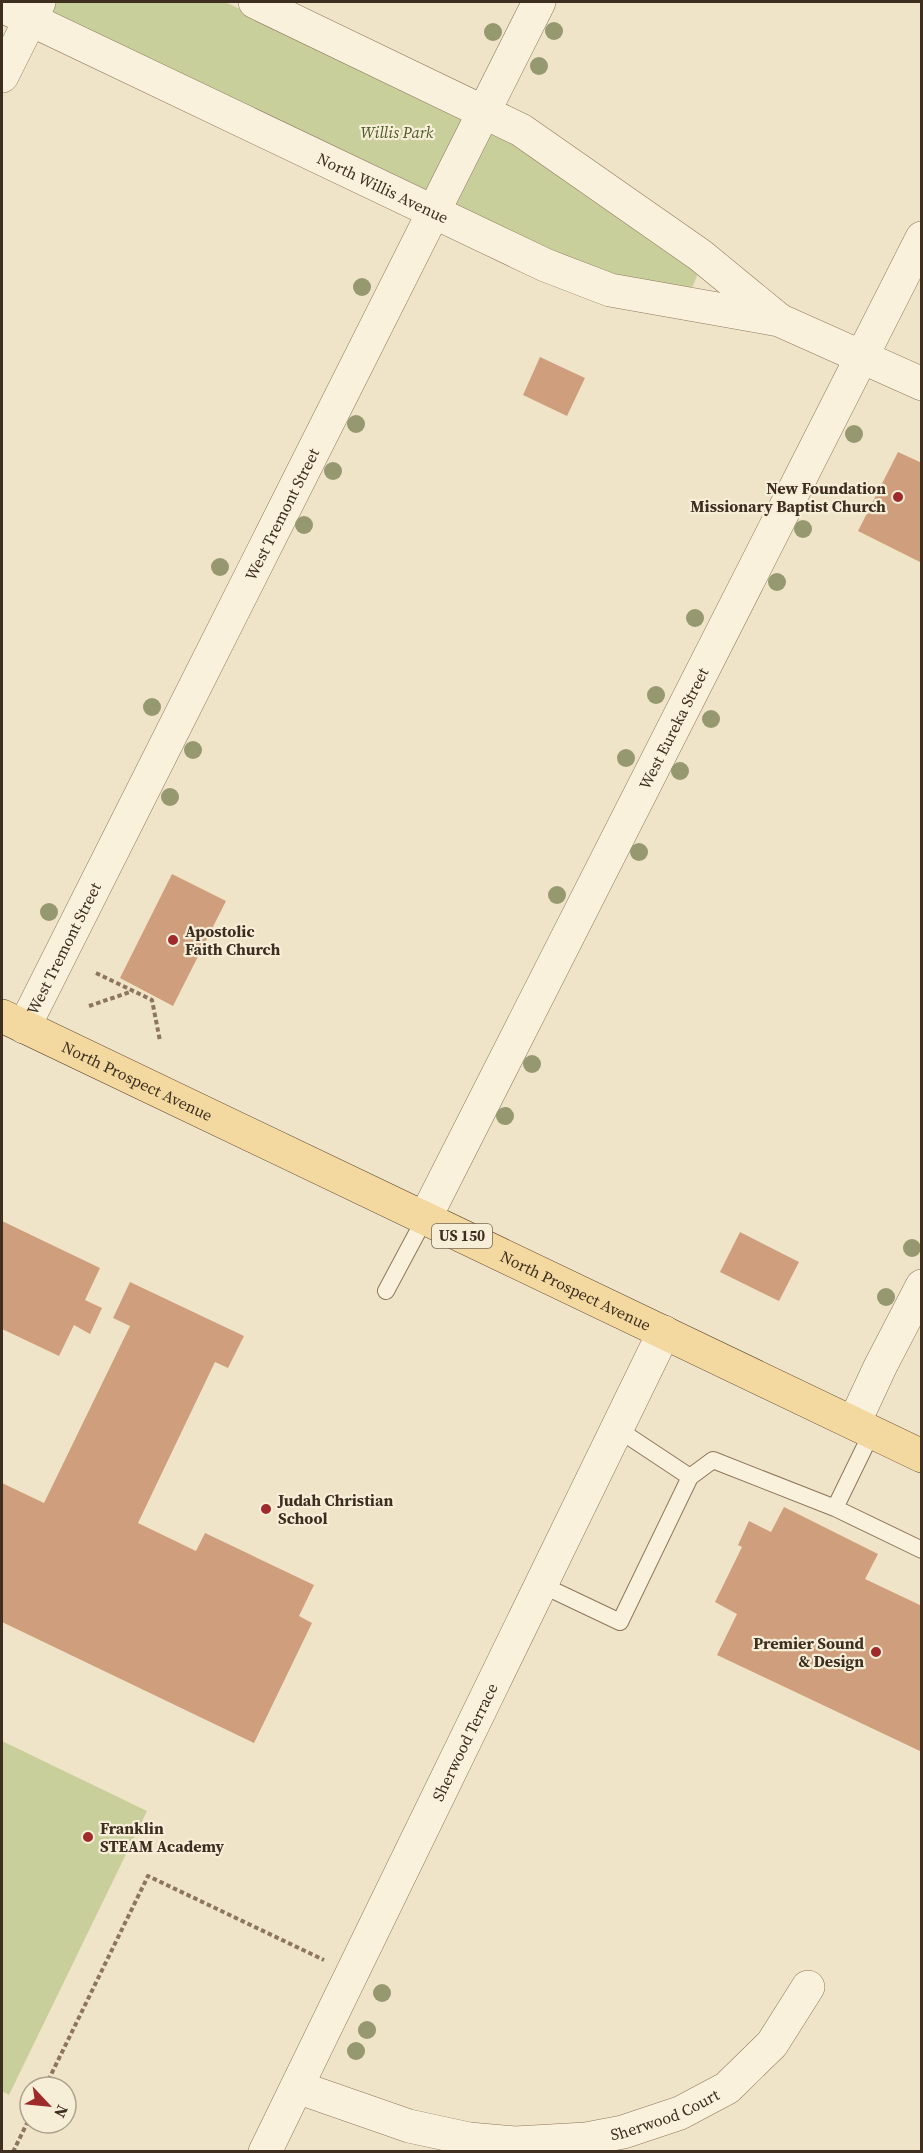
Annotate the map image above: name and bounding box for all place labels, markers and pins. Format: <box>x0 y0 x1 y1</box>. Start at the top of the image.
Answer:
place label: New Foundation Missionary Baptist Church <box>690 477 886 517</box>
marker: New Foundation Missionary Baptist Church <box>891 490 905 504</box>
place label: Apostolic Faith Church <box>185 920 280 960</box>
marker: Apostolic Faith Church <box>166 933 180 947</box>
place label: Judah Christian School <box>277 1489 393 1529</box>
marker: Judah Christian School <box>259 1502 273 1516</box>
place label: Premier Sound & Design <box>753 1632 864 1672</box>
marker: Premier Sound & Design <box>869 1645 883 1659</box>
place label: Franklin STEAM Academy <box>100 1817 225 1857</box>
marker: Franklin STEAM Academy <box>81 1830 95 1844</box>

